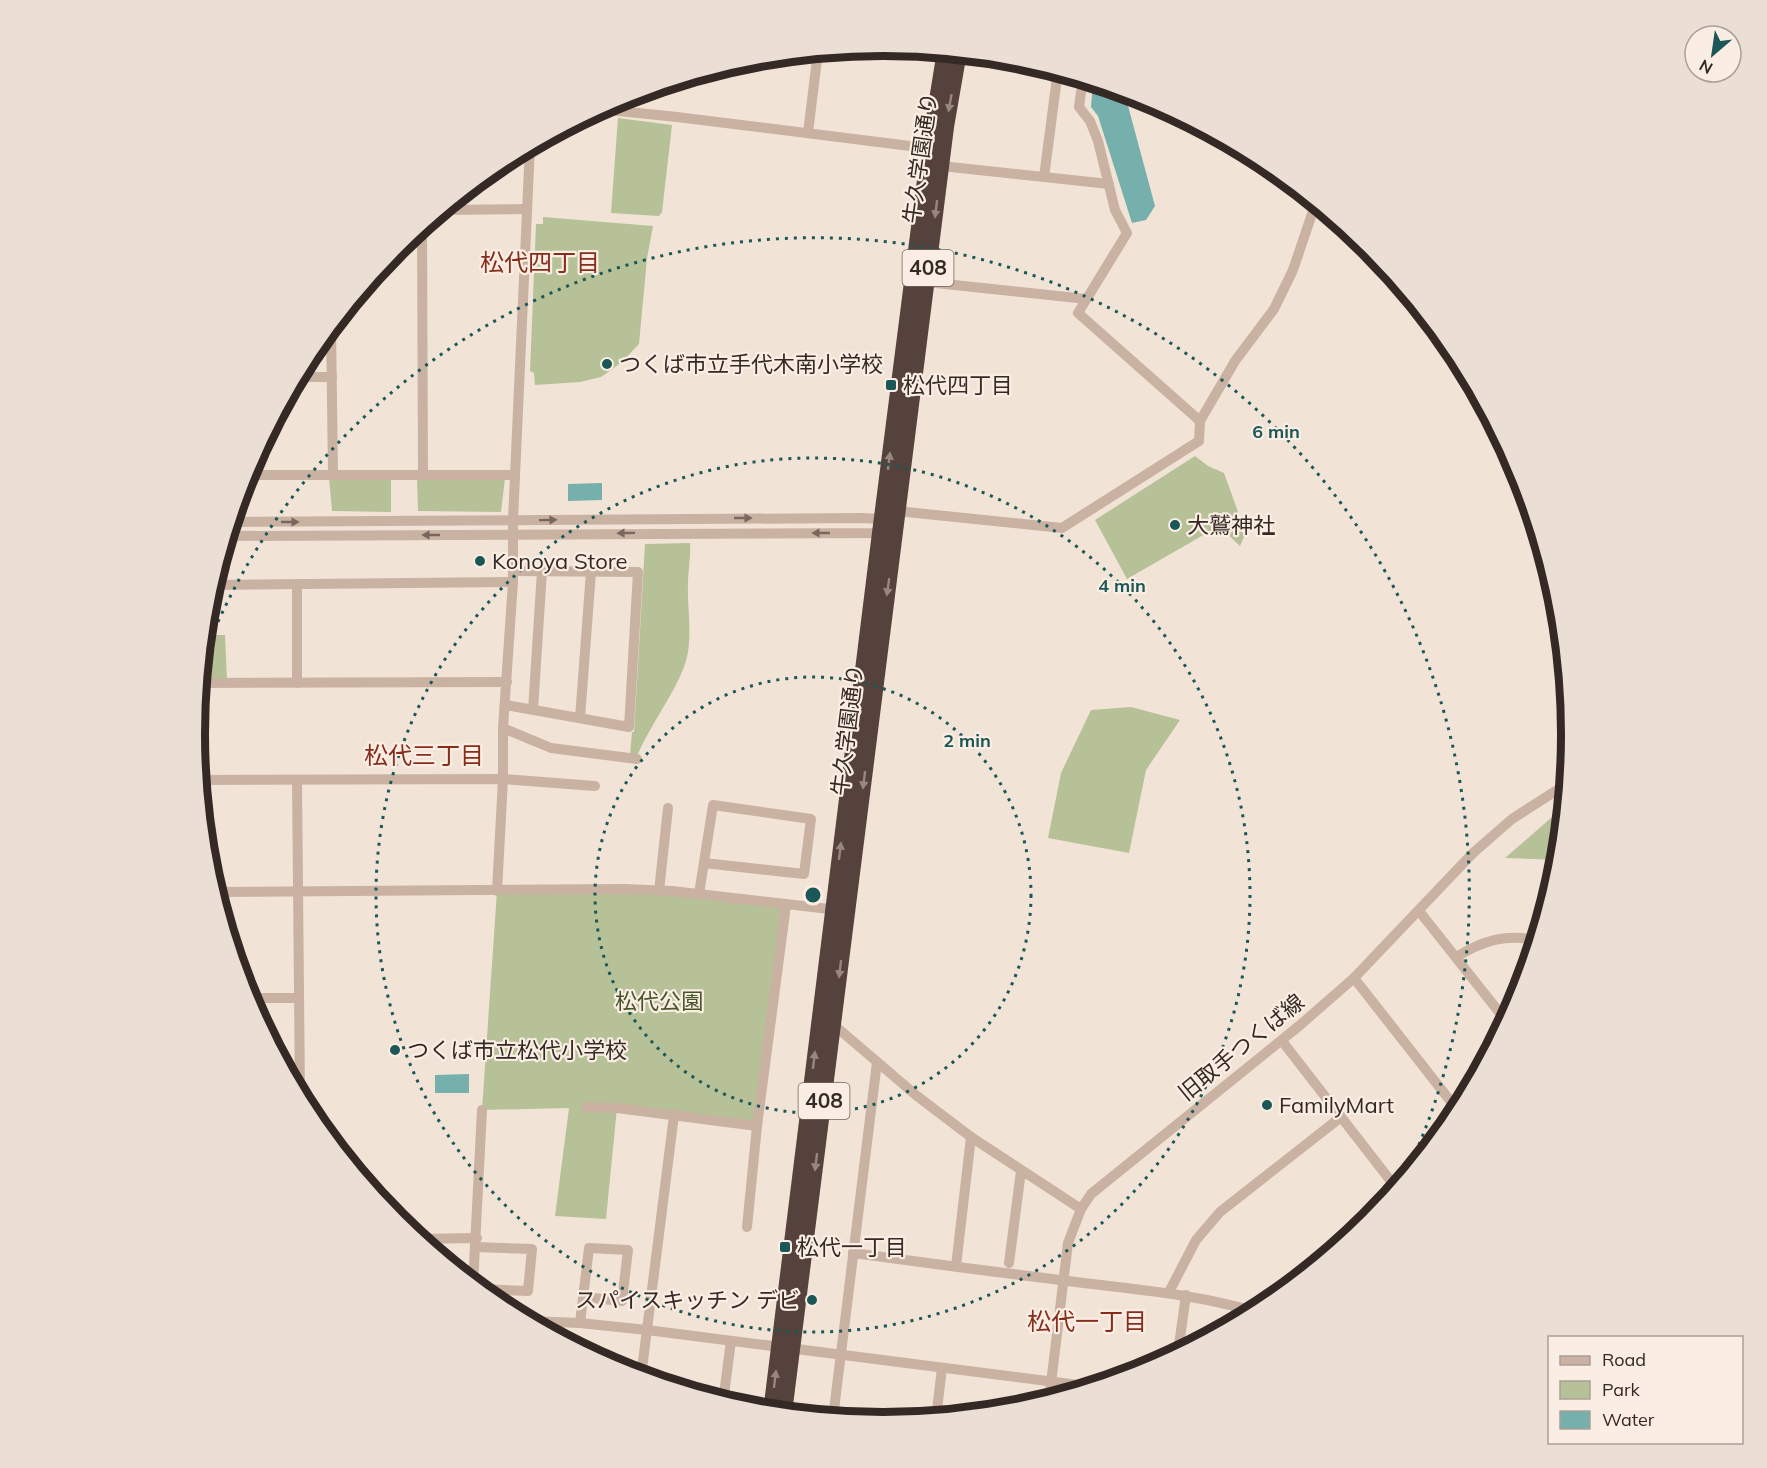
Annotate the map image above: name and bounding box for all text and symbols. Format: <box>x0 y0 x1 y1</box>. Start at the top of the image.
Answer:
north arrow <box>1683 24 1743 84</box>
text: N <box>1696 55 1716 79</box>
street label: 牛久学園通り <box>897 91 943 225</box>
one-way arrow <box>945 94 954 113</box>
one-way arrow <box>931 199 940 218</box>
district label: 松代四丁目 <box>480 247 600 277</box>
road number: 408 <box>902 250 954 286</box>
place label: つくば市立手代木南小学校 <box>619 350 883 378</box>
marker: つくば市立手代木南小学校 <box>600 357 614 371</box>
place label: 松代四丁目 <box>903 371 1013 399</box>
marker: 松代四丁目 <box>884 378 898 392</box>
text: 6 min <box>1252 420 1300 443</box>
one-way arrow <box>885 451 894 470</box>
place label: 大鷲神社 <box>1187 511 1275 539</box>
one-way arrow <box>733 513 752 523</box>
one-way arrow <box>538 515 557 525</box>
one-way arrow <box>280 517 299 527</box>
marker: 大鷲神社 <box>1168 518 1182 532</box>
one-way arrow <box>617 528 636 538</box>
one-way arrow <box>812 528 831 538</box>
one-way arrow <box>422 530 441 540</box>
place label: Konoya Store <box>492 547 628 575</box>
marker: Konoya Store <box>473 554 487 568</box>
text: 4 min <box>1098 574 1146 597</box>
one-way arrow <box>883 578 892 597</box>
street label: 牛久学園通り <box>825 663 869 797</box>
text: 2 min <box>943 729 991 752</box>
district label: 松代三丁目 <box>364 740 484 770</box>
one-way arrow <box>859 771 868 790</box>
one-way arrow <box>836 842 845 861</box>
centre of rings <box>803 885 823 905</box>
one-way arrow <box>835 960 845 979</box>
park label: 松代公園 <box>615 987 703 1015</box>
street label: 旧取手つくば線 <box>1172 988 1310 1106</box>
place label: つくば市立松代小学校 <box>407 1036 627 1064</box>
marker: つくば市立松代小学校 <box>388 1043 402 1057</box>
one-way arrow <box>810 1050 819 1069</box>
road number: 408 <box>798 1083 850 1119</box>
place label: FamilyMart <box>1279 1091 1394 1119</box>
marker: FamilyMart <box>1260 1098 1274 1112</box>
one-way arrow <box>811 1153 821 1172</box>
place label: 松代一丁目 <box>797 1233 907 1261</box>
marker: 松代一丁目 <box>778 1240 792 1254</box>
place label: スパイスキッチン デビ <box>575 1286 800 1314</box>
marker: スパイスキッチン デビ <box>805 1293 819 1307</box>
district label: 松代一丁目 <box>1027 1306 1147 1336</box>
legend <box>1548 1336 1743 1444</box>
text: Road <box>1602 1348 1646 1371</box>
one-way arrow <box>770 1370 780 1389</box>
text: Park <box>1602 1378 1641 1401</box>
text: Water <box>1602 1408 1655 1431</box>

